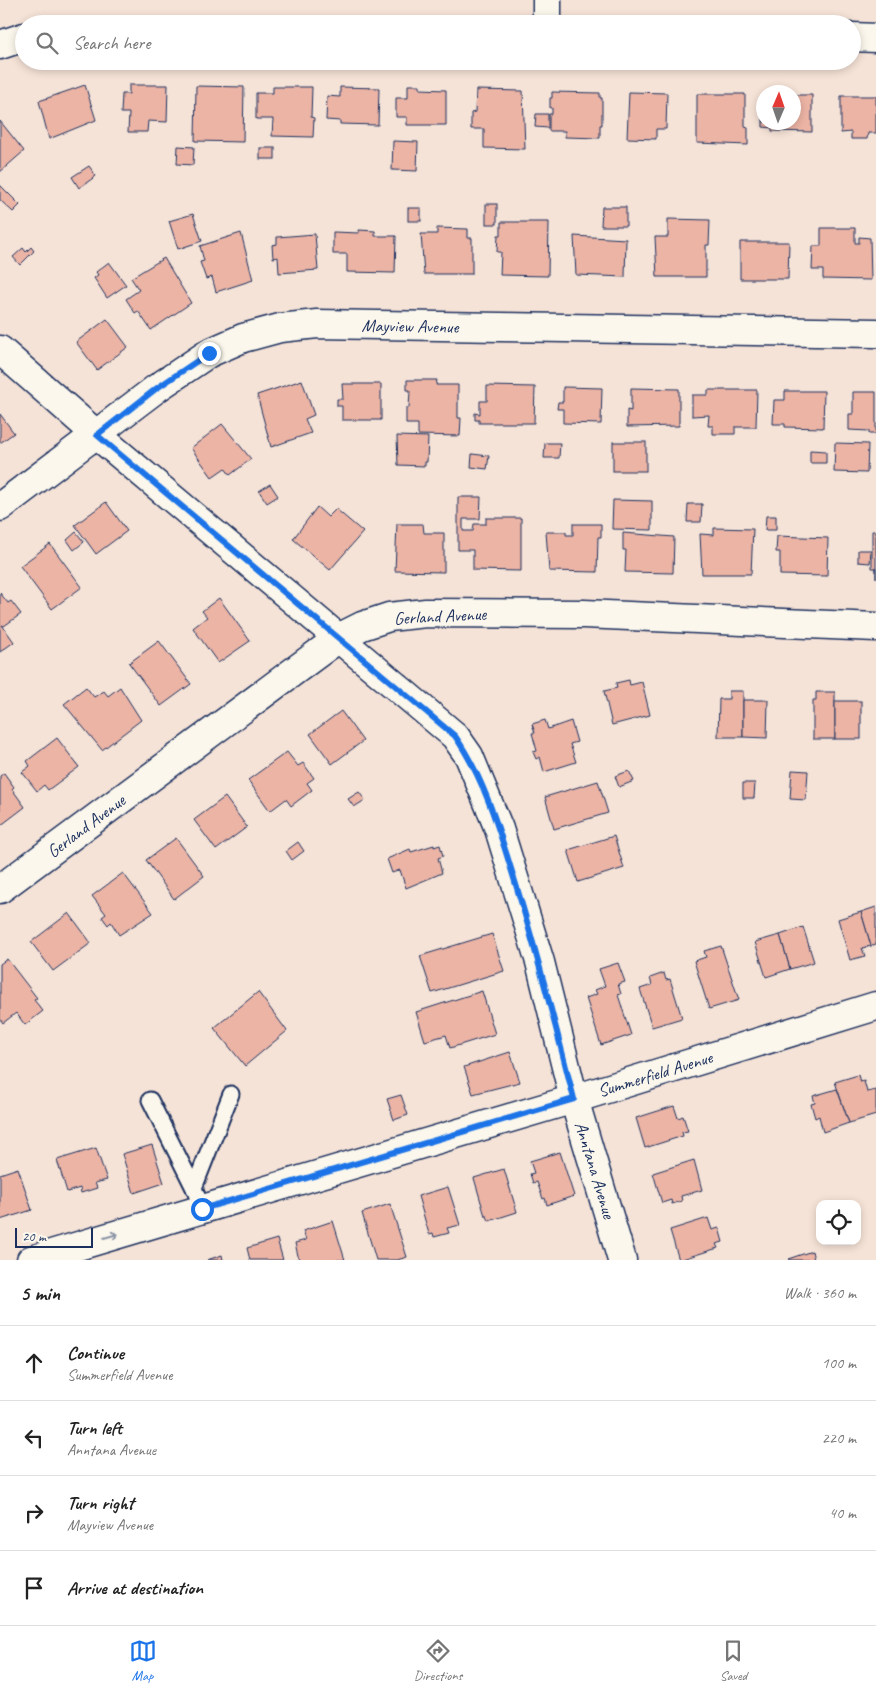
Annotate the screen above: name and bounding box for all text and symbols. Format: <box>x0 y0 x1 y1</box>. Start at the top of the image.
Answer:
search box <box>15 15 861 70</box>
icon: search <box>33 29 61 57</box>
text: Search here <box>73 31 150 55</box>
north arrow <box>756 85 801 130</box>
street label: Mayview Avenue <box>361 314 460 338</box>
route end <box>198 342 221 365</box>
street label: Gerland Avenue <box>393 603 488 629</box>
street label: Gerland Avenue <box>43 789 130 863</box>
street label: Summerfield Avenue <box>595 1046 716 1102</box>
street label: Anntana Avenue <box>570 1119 620 1222</box>
route start <box>191 1198 214 1221</box>
map controls <box>816 1200 861 1245</box>
button: locate <box>816 1200 861 1245</box>
scale bar <box>15 1225 92 1248</box>
text: 20 m <box>22 1228 46 1245</box>
one-way arrow <box>103 1231 119 1241</box>
text: 5 min <box>20 1280 60 1306</box>
text: Walk · 360 m <box>784 1283 856 1303</box>
text: Continue <box>67 1341 124 1365</box>
icon: ahead <box>20 1349 48 1377</box>
text: 100 m <box>822 1353 856 1373</box>
text: Summerfield Avenue <box>67 1365 172 1385</box>
text: Turn left <box>67 1416 122 1440</box>
icon: left <box>20 1424 48 1452</box>
text: 220 m <box>822 1428 856 1448</box>
text: Anntana Avenue <box>67 1440 156 1460</box>
text: Turn right <box>67 1491 134 1515</box>
icon: right <box>20 1499 48 1527</box>
text: 40 m <box>829 1503 856 1523</box>
text: Mayview Avenue <box>67 1515 153 1535</box>
icon: arrive <box>20 1574 48 1602</box>
text: Arrive at destination <box>67 1576 203 1600</box>
tab: Map <box>129 1637 157 1684</box>
tab: Directions <box>414 1637 462 1684</box>
tab: Saved <box>719 1637 747 1684</box>

